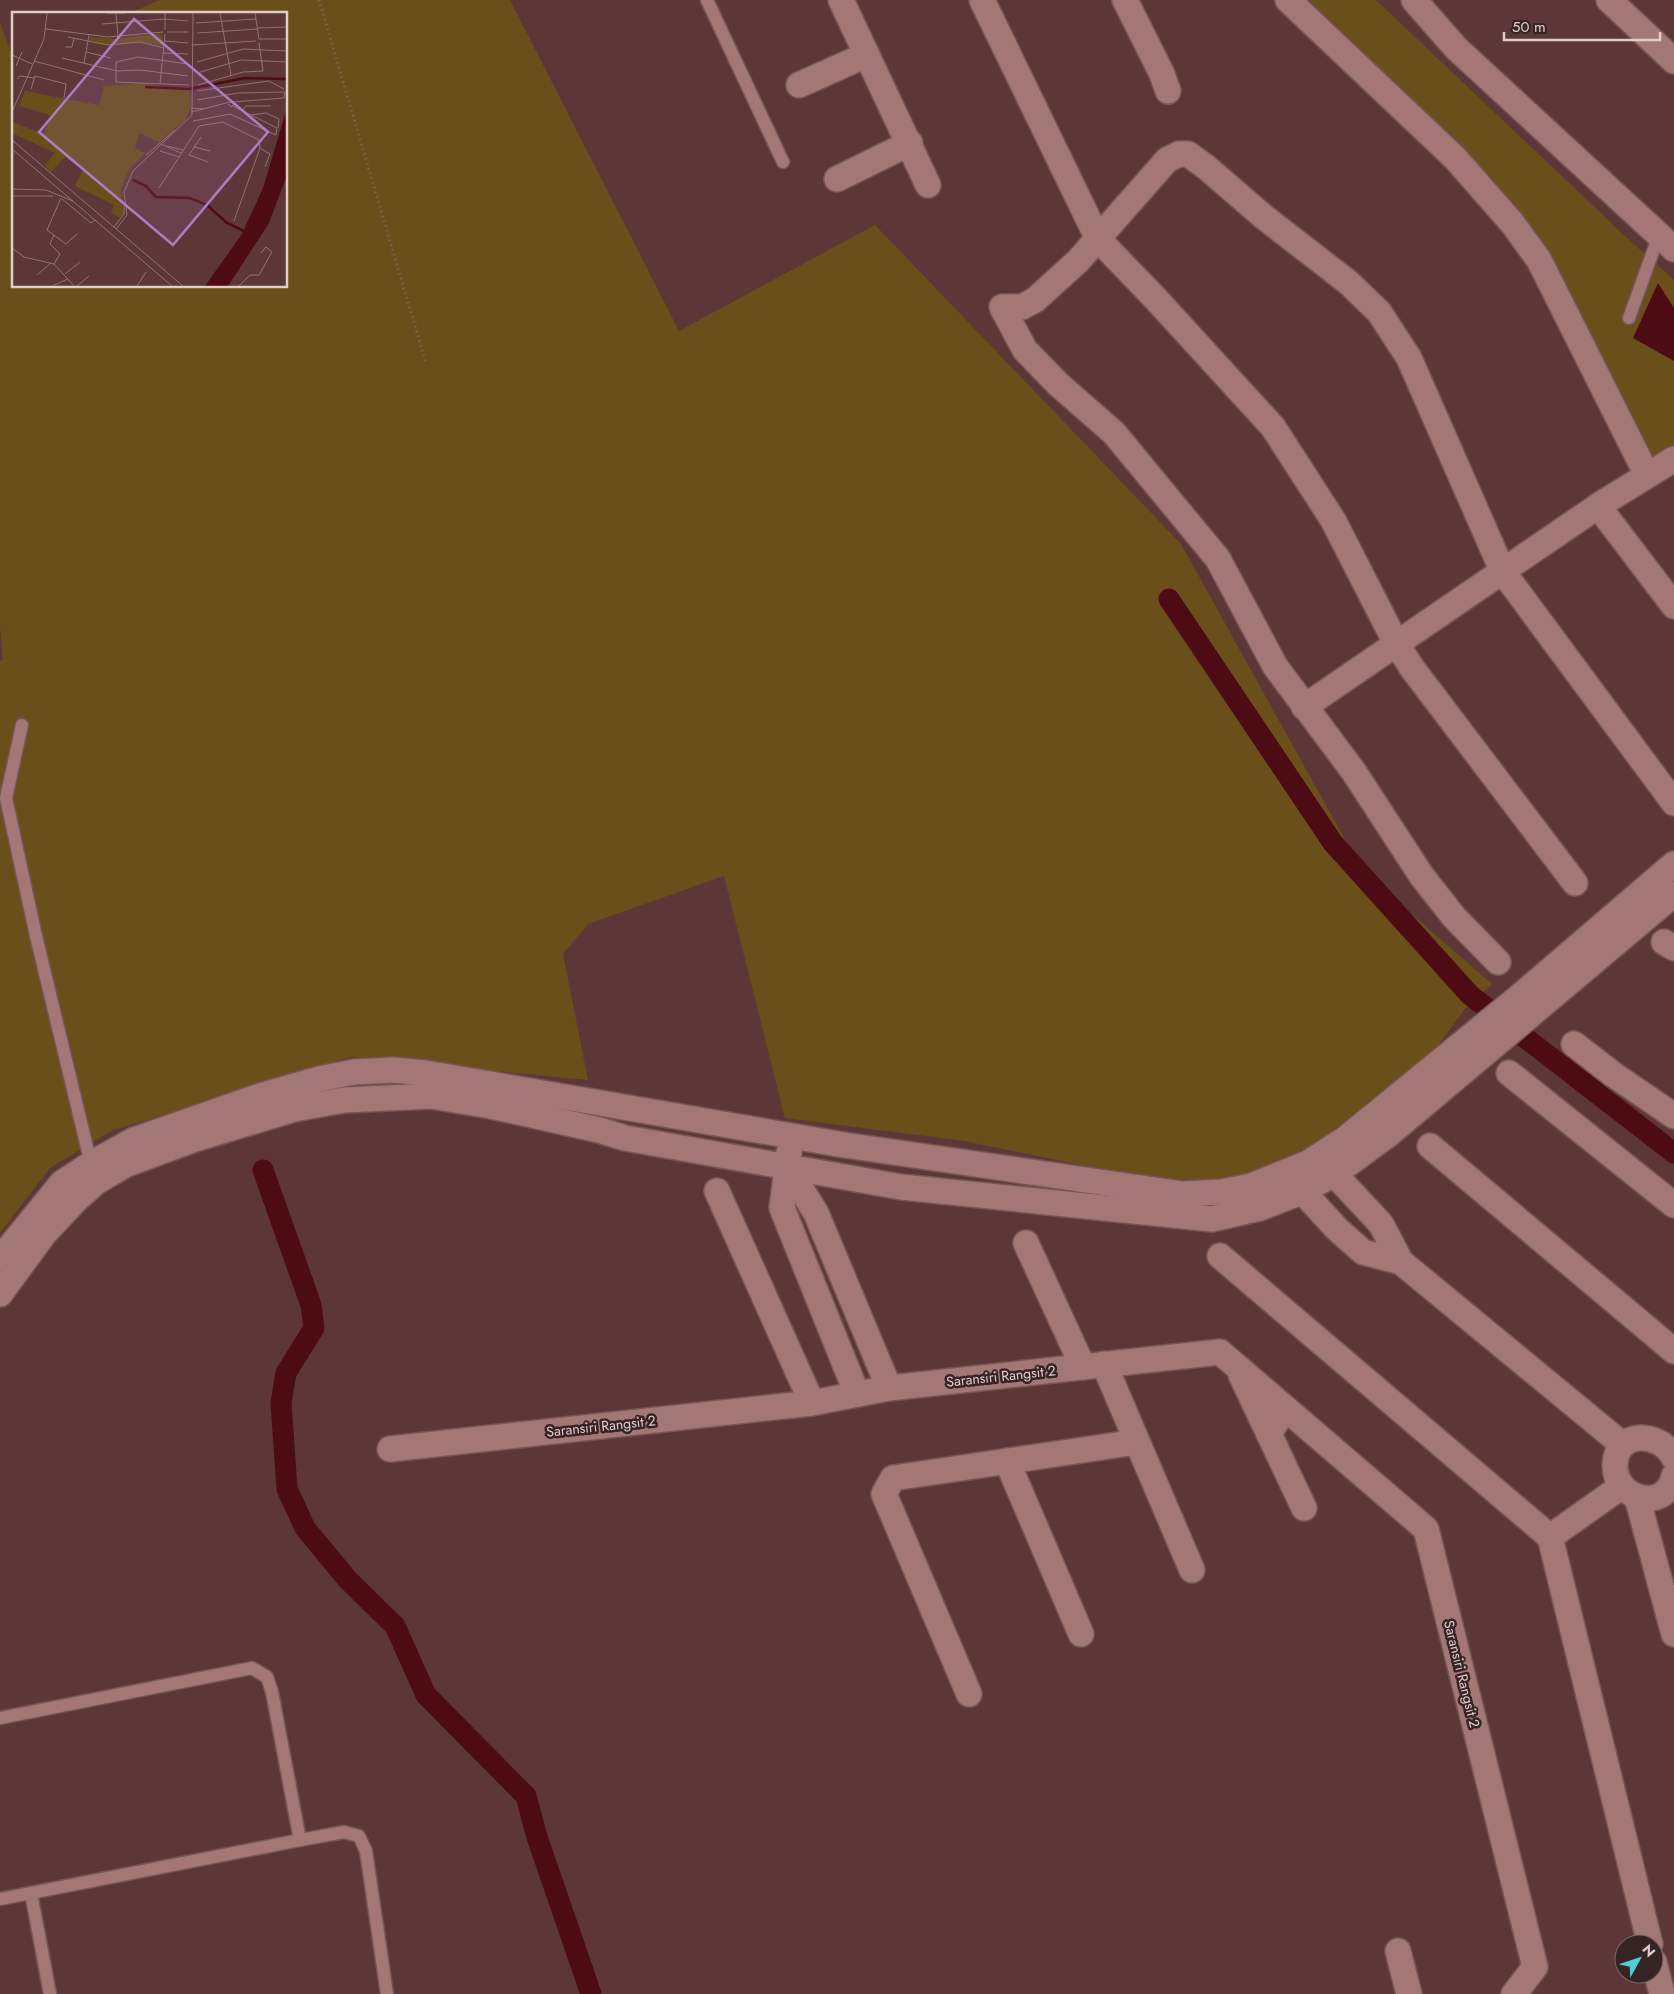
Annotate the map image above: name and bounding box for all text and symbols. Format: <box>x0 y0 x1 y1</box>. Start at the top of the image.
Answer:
scale bar <box>1504 10 1660 42</box>
inset map <box>12 12 288 288</box>
text: 50 m <box>1512 16 1546 38</box>
street label: Saransiri Rangsit 2 <box>945 1360 1057 1392</box>
street label: Saransiri Rangsit 2 <box>545 1410 657 1442</box>
street label: Saransiri Rangsit 2 <box>1439 1618 1485 1730</box>
north arrow <box>1614 1934 1664 1984</box>
text: N <box>1638 1940 1660 1961</box>

